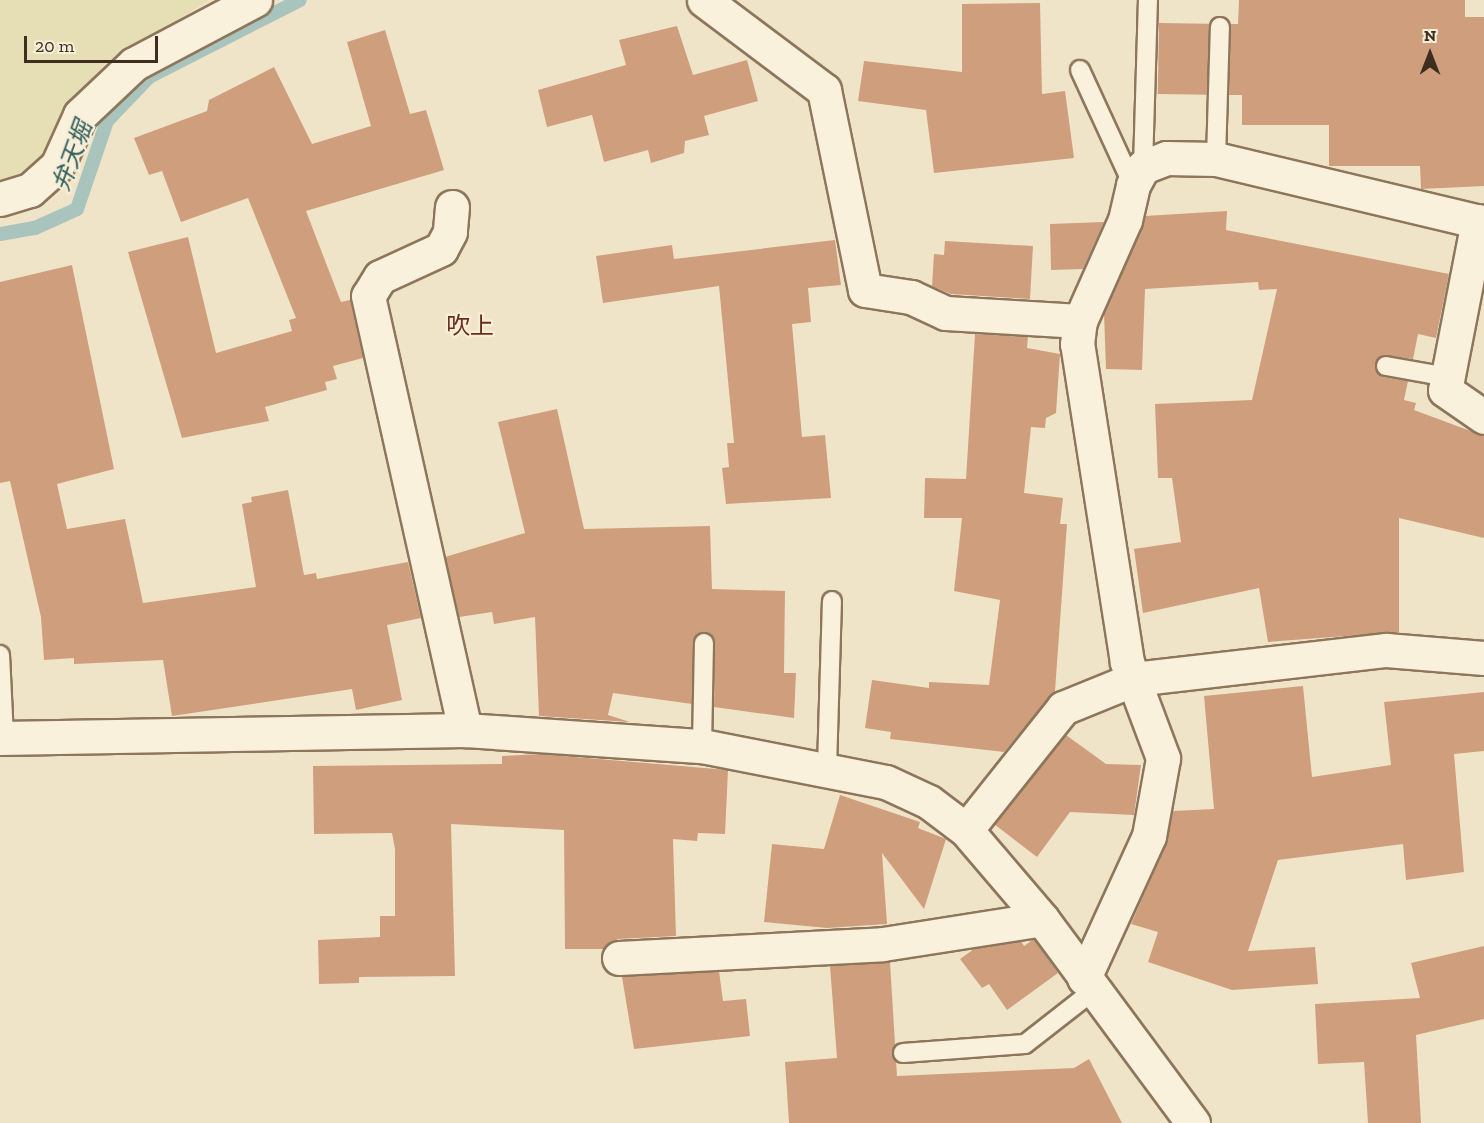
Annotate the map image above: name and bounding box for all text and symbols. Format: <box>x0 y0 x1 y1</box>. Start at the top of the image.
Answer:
scale bar <box>27 24 160 62</box>
north arrow <box>1400 24 1460 84</box>
text: N <box>1424 26 1436 45</box>
text: 20 m <box>35 35 74 57</box>
water label: 弁天堀 <box>46 117 98 195</box>
district label: 吹上 <box>446 312 494 340</box>

